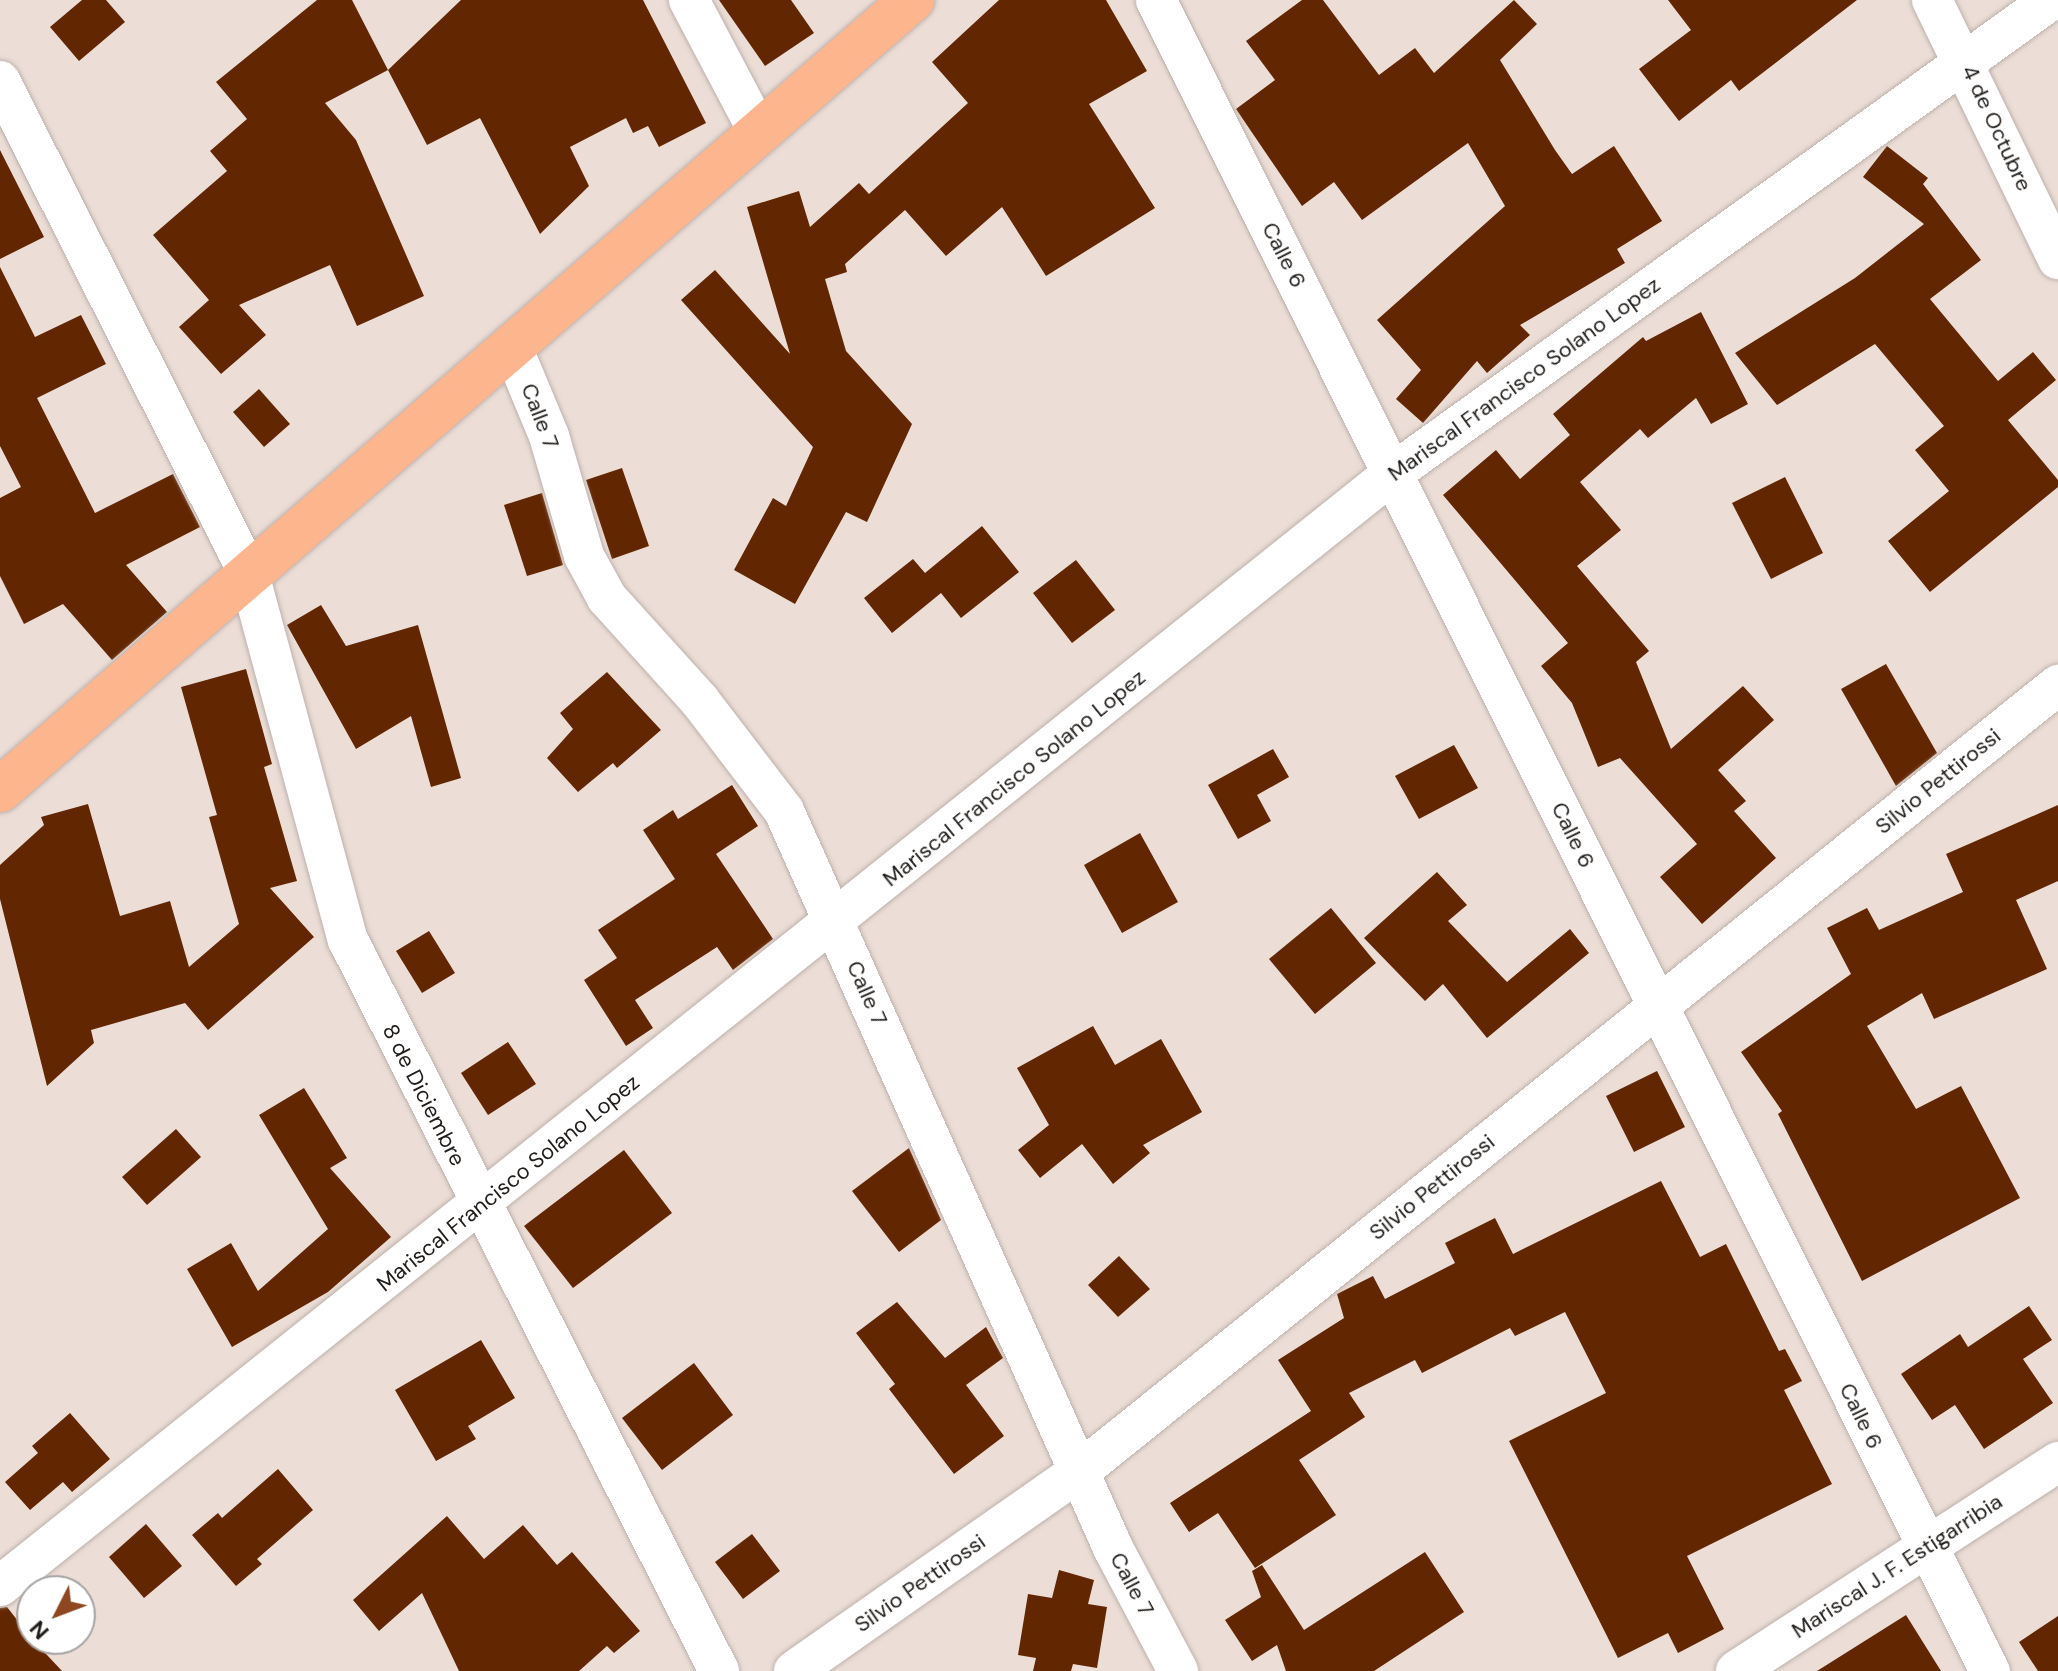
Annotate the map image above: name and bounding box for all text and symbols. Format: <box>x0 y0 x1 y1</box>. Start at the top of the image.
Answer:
street label: 4 de Octubre <box>1956 61 2038 195</box>
street label: Calle 6 <box>1256 218 1312 292</box>
street label: Mariscal Francisco Solano Lopez <box>1383 271 1665 487</box>
street label: Calle 7 <box>516 380 564 452</box>
street label: Mariscal Francisco Solano Lopez <box>878 664 1150 892</box>
street label: Silvio Pettirossi <box>1870 722 2006 840</box>
street label: Calle 6 <box>1546 798 1600 872</box>
street label: Calle 7 <box>841 957 893 1029</box>
street label: 8 de Diciembre <box>377 1020 471 1170</box>
street label: Mariscal Francisco Solano Lopez <box>372 1069 644 1297</box>
street label: Silvio Pettirossi <box>1364 1128 1500 1246</box>
street label: Calle 6 <box>1834 1379 1888 1453</box>
street label: Mariscal J. F. Estigarribia <box>1787 1488 2007 1644</box>
street label: Silvio Pettirossi <box>850 1528 990 1638</box>
street label: Calle 7 <box>1104 1548 1160 1620</box>
north arrow <box>16 1575 96 1655</box>
text: N <box>23 1614 55 1646</box>

